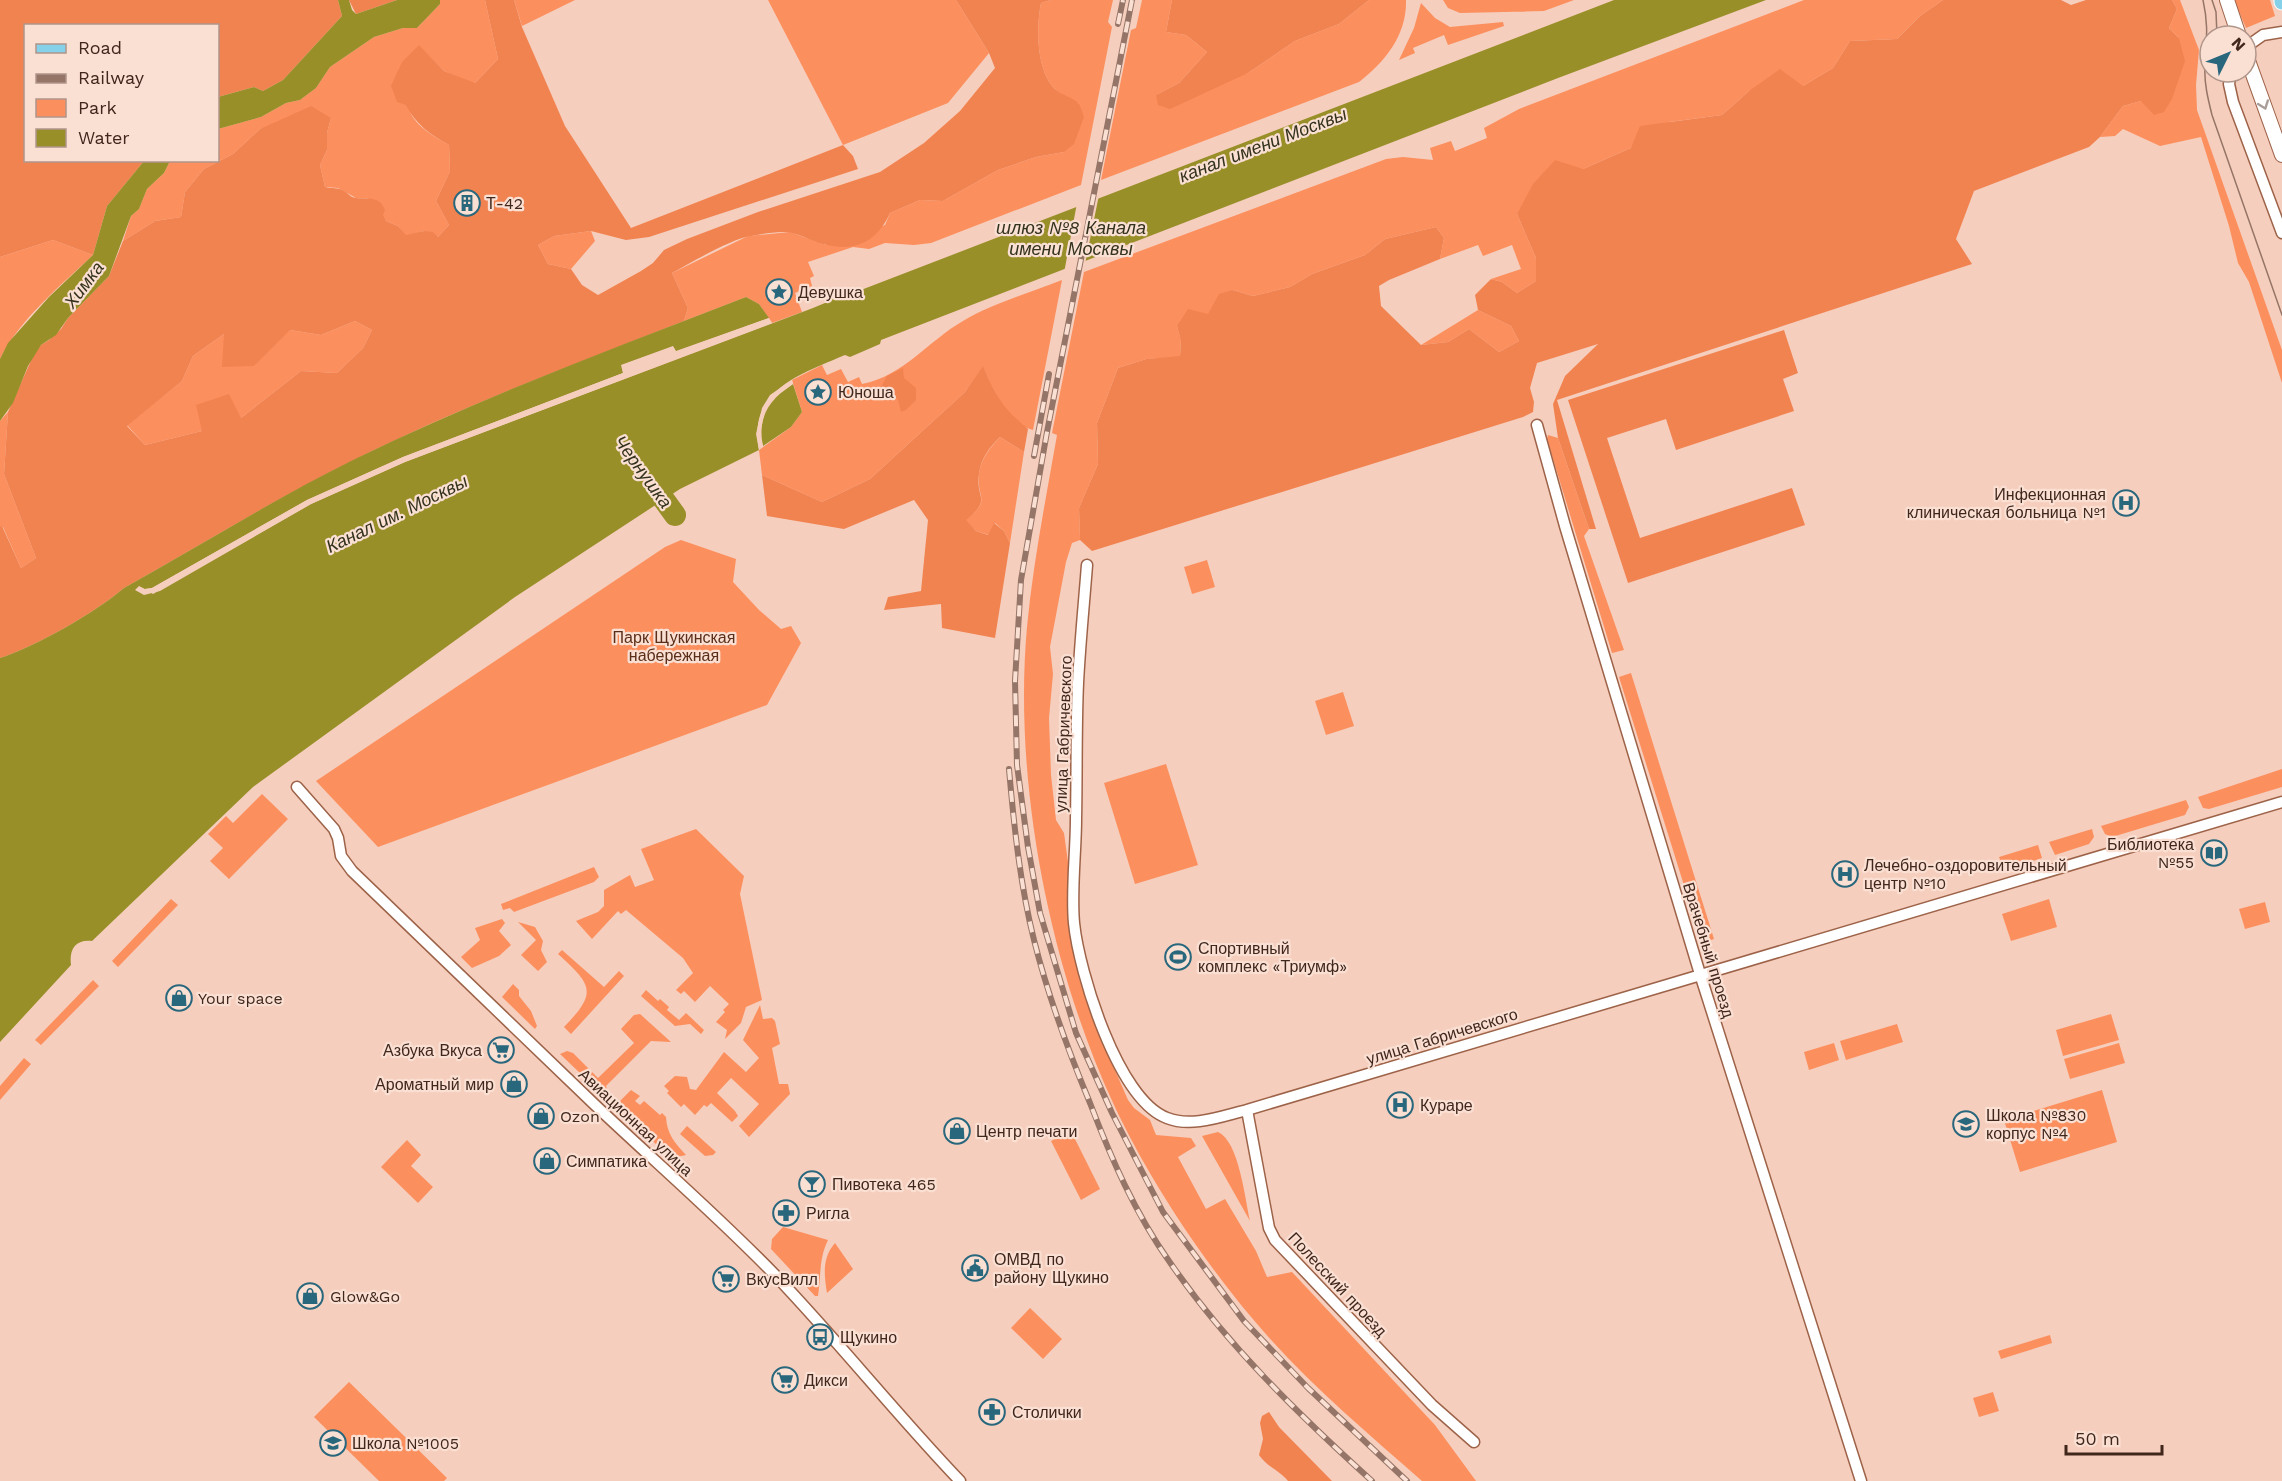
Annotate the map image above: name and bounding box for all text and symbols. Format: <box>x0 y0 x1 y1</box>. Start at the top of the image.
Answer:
legend <box>24 24 219 162</box>
north arrow <box>2198 24 2258 84</box>
text: N <box>2228 33 2250 55</box>
text: Road <box>78 37 122 58</box>
text: Railway <box>78 67 145 88</box>
text: Park <box>78 97 117 118</box>
one-way arrow <box>2256 99 2269 110</box>
water label: канал имени Москвы <box>1176 103 1350 186</box>
text: Water <box>78 127 130 148</box>
building icon: Т-42 <box>452 188 482 218</box>
place label: Т-42 <box>486 194 523 213</box>
water label: шлюз №8 Канала имени Москвы <box>996 217 1146 259</box>
water label: Химка <box>59 257 108 313</box>
place icon: Девушка <box>764 277 794 307</box>
place label: Девушка <box>798 283 863 302</box>
place icon: Юноша <box>803 377 833 407</box>
place label: Юноша <box>838 383 894 402</box>
water label: Чернушка <box>610 431 677 512</box>
water label: Канал им. Москвы <box>323 470 471 557</box>
place label: Инфекционная клиническая больница №1 <box>1907 485 2106 522</box>
hospital icon: Инфекционная клиническая больница №1 <box>2111 488 2141 518</box>
park label: Парк Щукинская набережная <box>613 628 735 665</box>
street label: улица Габричевского <box>1051 655 1076 813</box>
place label: Библиотека №55 <box>2107 835 2194 872</box>
library icon: Библиотека №55 <box>2199 838 2229 868</box>
place label: Лечебно-оздоровительный центр №10 <box>1864 856 2067 893</box>
hospital icon: Лечебно-оздоровительный центр №10 <box>1830 859 1860 889</box>
street label: Врачебный проезд <box>1679 880 1738 1021</box>
place label: Спортивный комплекс «Триумф» <box>1198 939 1347 976</box>
sports icon: Спортивный комплекс «Триумф» <box>1163 942 1193 972</box>
shop icon: Your space <box>164 983 194 1013</box>
place label: Your space <box>198 989 283 1008</box>
street label: улица Габричевского <box>1364 1004 1520 1069</box>
supermarket icon: Азбука Вкуса <box>486 1035 516 1065</box>
place label: Азбука Вкуса <box>383 1041 482 1060</box>
street label: Авиационная улица <box>575 1065 697 1180</box>
shop icon: Ароматный мир <box>499 1069 529 1099</box>
place label: Ароматный мир <box>375 1075 494 1094</box>
hospital icon: Кураре <box>1385 1090 1415 1120</box>
place label: Кураре <box>1420 1096 1473 1115</box>
shop icon: Ozon <box>526 1101 556 1131</box>
place label: Школа №830 корпус №4 <box>1986 1106 2086 1143</box>
place label: Ozon <box>560 1107 600 1126</box>
school or university icon: Школа №830 корпус №4 <box>1951 1109 1981 1139</box>
shop icon: Центр печати <box>942 1116 972 1146</box>
place label: Центр печати <box>976 1122 1077 1141</box>
shop icon: Симпатика <box>532 1146 562 1176</box>
place label: Симпатика <box>566 1152 647 1171</box>
bar icon: Пивотека 465 <box>797 1169 827 1199</box>
place label: Пивотека 465 <box>832 1175 936 1194</box>
pharmacy icon: Ригла <box>771 1198 801 1228</box>
place label: Ригла <box>806 1204 849 1223</box>
street label: Полесский проезд <box>1284 1228 1391 1341</box>
place label: ОМВД по району Щукино <box>994 1250 1109 1287</box>
public building icon: ОМВД по району Щукино <box>960 1253 990 1283</box>
supermarket icon: ВкусВилл <box>711 1264 741 1294</box>
place label: ВкусВилл <box>746 1270 818 1289</box>
shop icon: Glow&Go <box>295 1281 325 1311</box>
place label: Glow&Go <box>330 1287 400 1306</box>
bus stop icon: Щукино <box>805 1322 835 1352</box>
place label: Щукино <box>840 1328 897 1347</box>
supermarket icon: Дикси <box>770 1365 800 1395</box>
place label: Дикси <box>804 1371 848 1390</box>
pharmacy icon: Столички <box>977 1397 1007 1427</box>
place label: Столички <box>1012 1403 1082 1422</box>
scale bar <box>2066 1418 2162 1456</box>
school or university icon: Школа №1005 <box>318 1428 348 1458</box>
text: 50 m <box>2075 1428 2120 1449</box>
place label: Школа №1005 <box>352 1434 459 1453</box>

